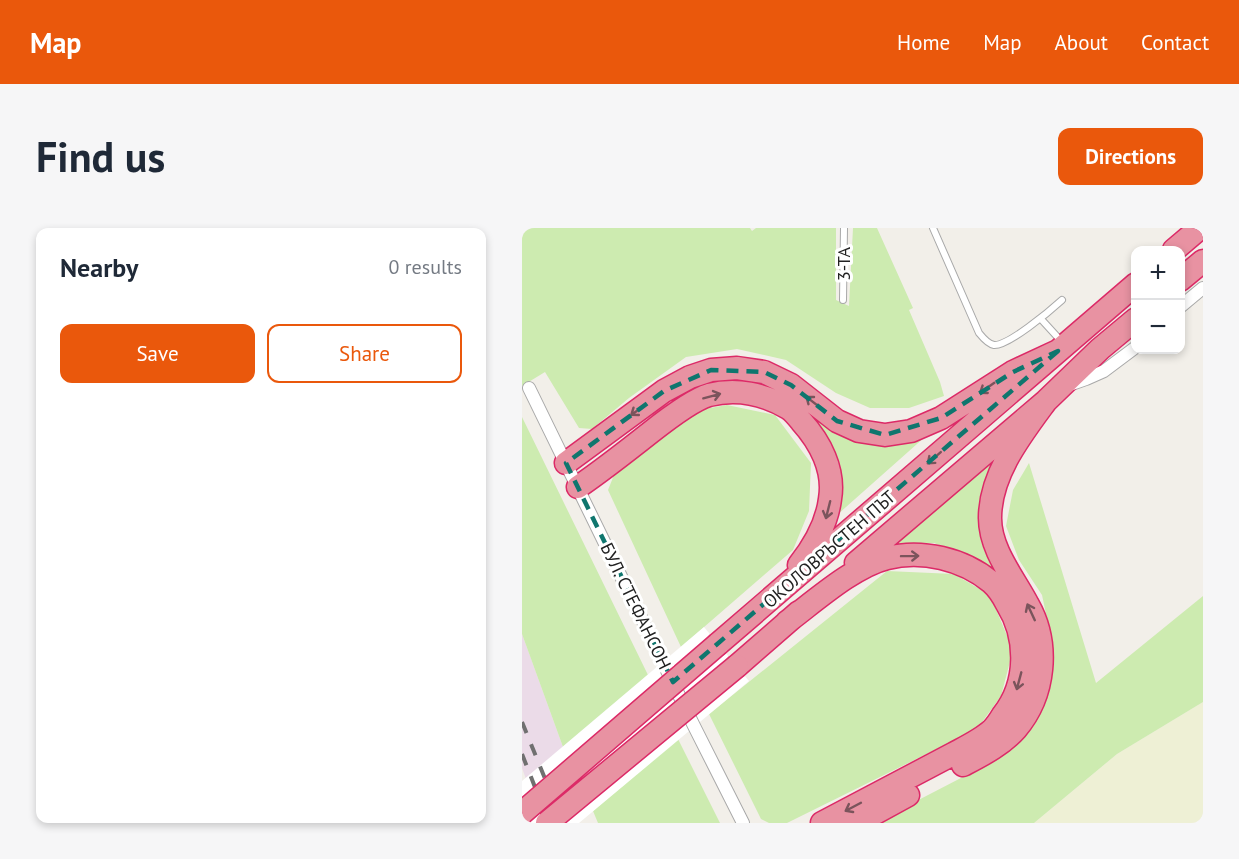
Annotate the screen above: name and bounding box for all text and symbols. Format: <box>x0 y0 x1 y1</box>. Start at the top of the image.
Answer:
text: Map <box>30 24 81 61</box>
text: Home <box>897 29 950 56</box>
text: Map <box>983 29 1022 56</box>
text: About <box>1055 29 1108 56</box>
text: Contact <box>1141 29 1209 56</box>
button: Directions <box>1058 128 1203 185</box>
text: Find us <box>36 129 165 184</box>
map controls <box>1131 246 1185 354</box>
button: + <box>1131 246 1185 300</box>
street label: 3-ТА <box>832 247 855 281</box>
text: Nearby <box>60 251 138 284</box>
text: 0 results <box>389 254 462 280</box>
button: − <box>1131 300 1185 354</box>
button: Save <box>60 324 255 383</box>
button: Share <box>267 324 462 383</box>
one-way arrow <box>980 382 996 394</box>
one-way arrow <box>702 389 721 401</box>
one-way arrow <box>806 396 822 409</box>
one-way arrow <box>631 403 647 416</box>
one-way arrow <box>927 451 942 465</box>
street label: ОКОЛОВРЪСТЕН ПЪТ <box>758 485 900 613</box>
one-way arrow <box>821 500 833 519</box>
street label: БУЛ. СТЕФАНСОН <box>595 539 677 673</box>
one-way arrow <box>900 550 920 561</box>
one-way arrow <box>1025 603 1037 621</box>
one-way arrow <box>1013 671 1024 690</box>
one-way arrow <box>844 802 862 813</box>

